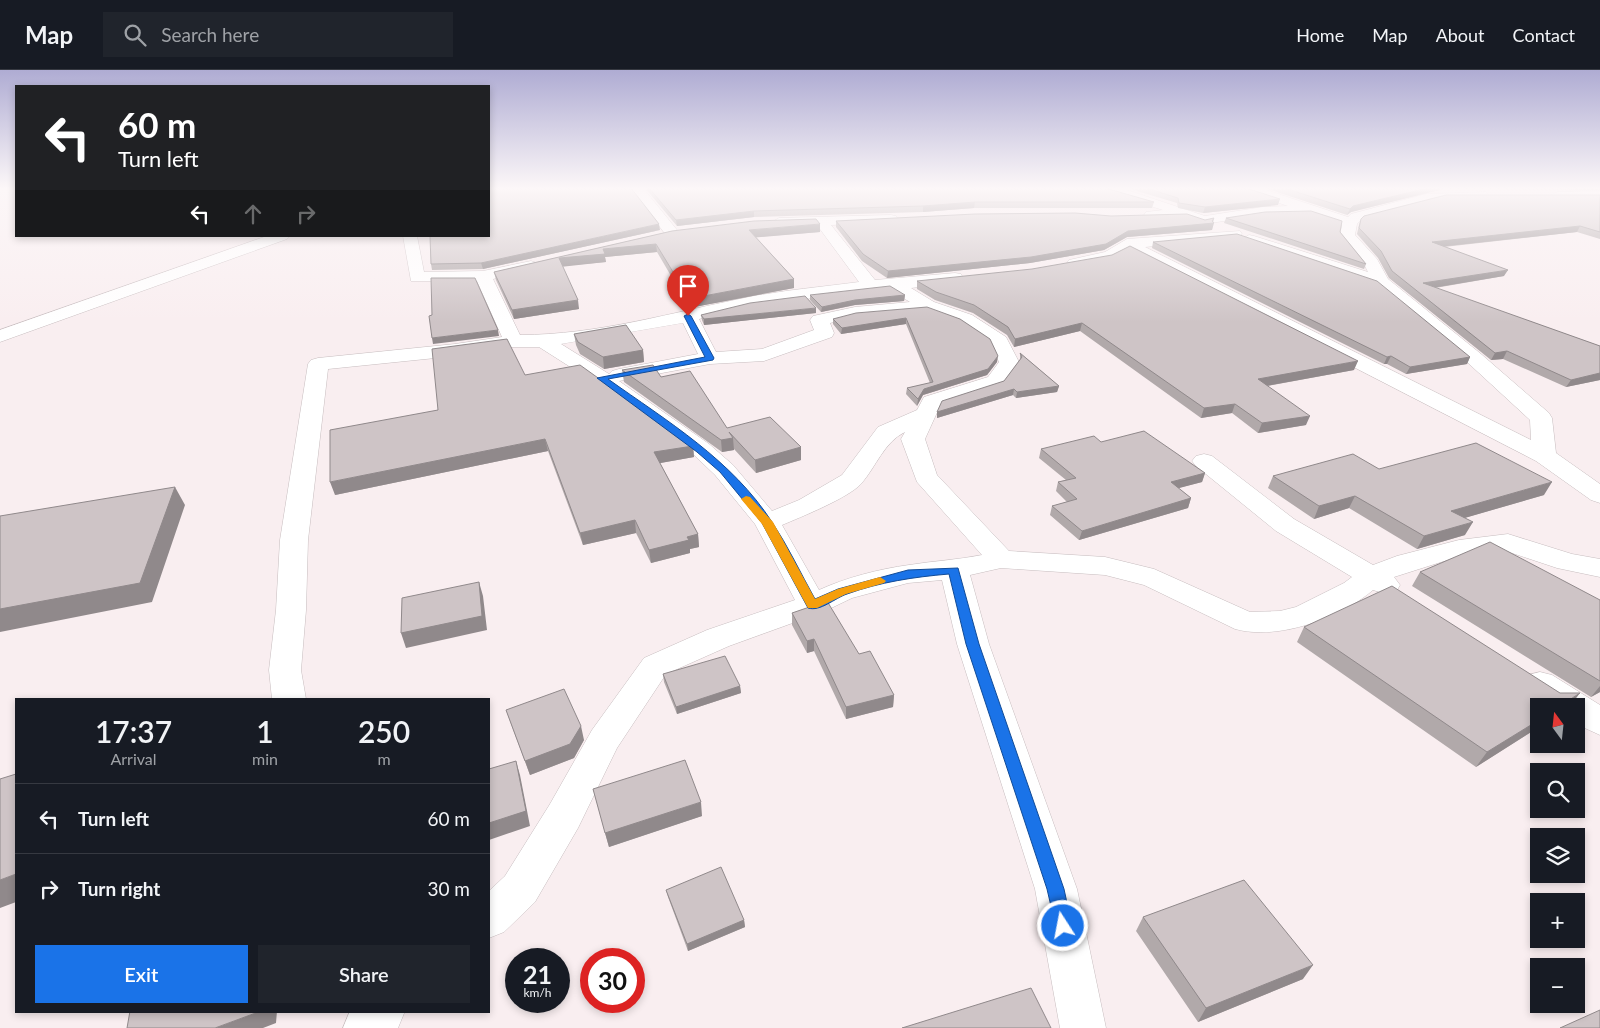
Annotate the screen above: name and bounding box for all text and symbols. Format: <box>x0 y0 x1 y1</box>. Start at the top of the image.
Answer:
search box <box>103 12 453 57</box>
text: Map <box>25 20 73 49</box>
icon: search <box>121 21 149 49</box>
text: Search here <box>161 23 259 46</box>
text: Home <box>1296 24 1344 46</box>
text: Map <box>1372 24 1408 46</box>
text: About <box>1436 24 1485 46</box>
text: Contact <box>1513 24 1575 46</box>
text: 60 m <box>118 103 196 145</box>
icon: left <box>35 105 100 170</box>
text: Turn left <box>118 145 199 172</box>
icon: left <box>186 200 214 228</box>
icon: ahead <box>239 200 267 228</box>
icon: right <box>292 200 320 228</box>
pin <box>667 265 709 316</box>
icon: arrive <box>674 272 702 300</box>
north arrow <box>1530 698 1585 752</box>
map controls <box>1530 698 1585 1013</box>
text: 17:37 <box>95 713 172 749</box>
text: 1 <box>256 713 274 749</box>
text: 250 <box>358 713 410 749</box>
text: Arrival <box>110 749 157 768</box>
text: min <box>252 749 278 768</box>
text: m <box>377 749 391 768</box>
button: search <box>1530 763 1585 818</box>
icon: left <box>35 805 63 833</box>
text: Turn left <box>78 807 149 830</box>
text: 60 m <box>427 807 470 830</box>
button: layers <box>1530 828 1585 883</box>
icon: right <box>35 875 63 903</box>
text: Turn right <box>78 877 160 900</box>
text: 30 m <box>427 877 470 900</box>
button: + <box>1530 893 1585 948</box>
position arrow <box>1036 899 1088 951</box>
button: Exit <box>35 945 248 1003</box>
button: Share <box>258 945 470 1003</box>
speed limit sign: 30 <box>580 948 645 1013</box>
button: − <box>1530 958 1585 1013</box>
text: 21 <box>523 959 552 989</box>
text: km/h <box>523 985 552 1000</box>

